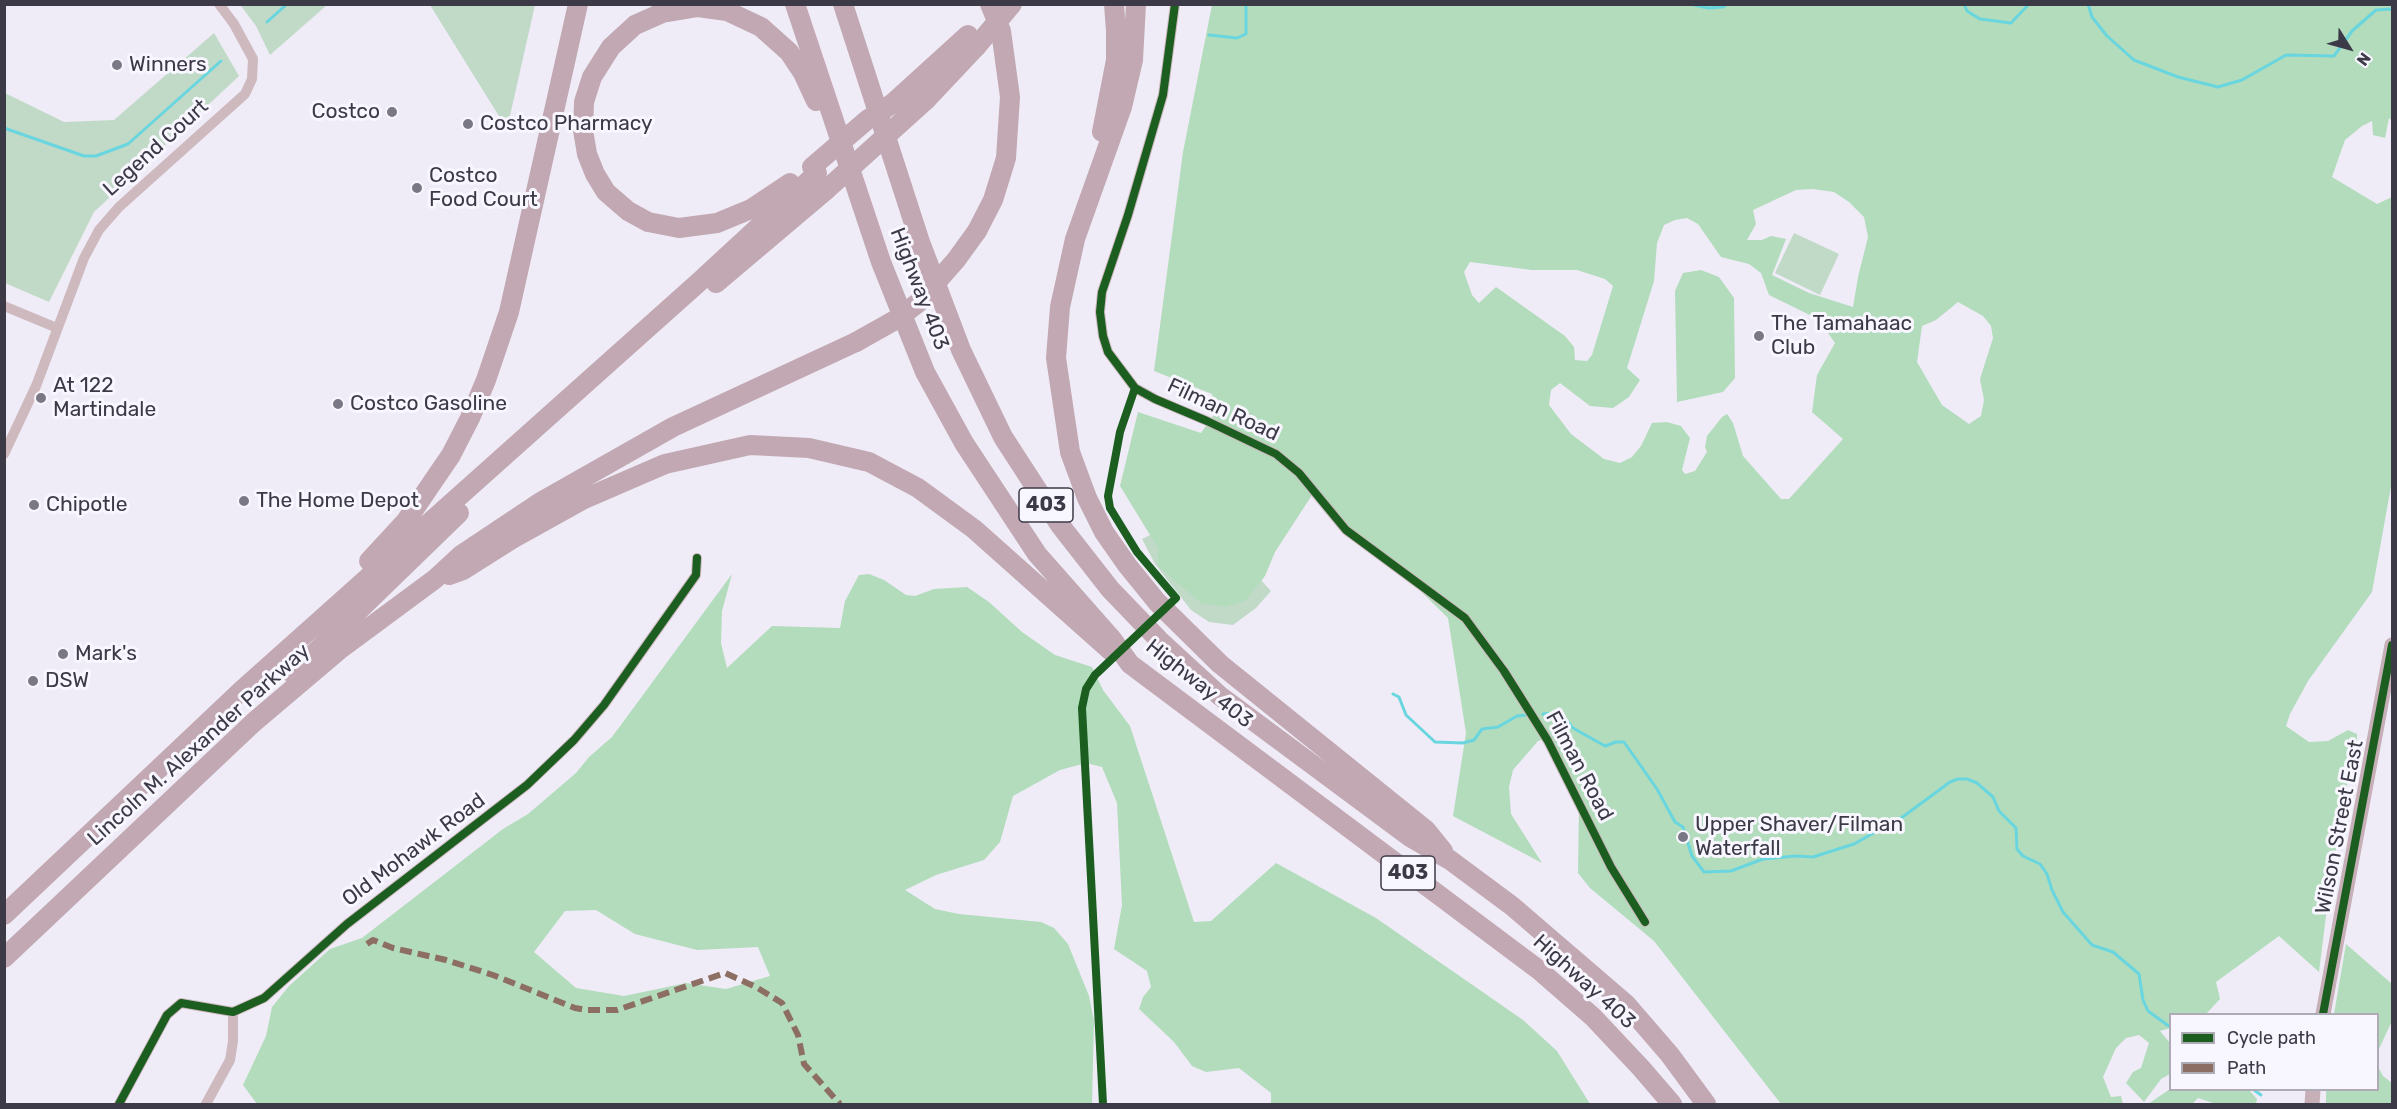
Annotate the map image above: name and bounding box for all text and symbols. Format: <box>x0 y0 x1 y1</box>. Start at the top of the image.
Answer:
north arrow <box>2319 18 2379 78</box>
text: N <box>2353 49 2375 69</box>
place label: Winners <box>129 52 207 78</box>
marker: Winners <box>110 58 124 72</box>
street label: Legend Court <box>98 94 214 202</box>
place label: Costco <box>311 99 380 125</box>
marker: Costco <box>385 105 399 119</box>
place label: Costco Pharmacy <box>480 111 653 137</box>
marker: Costco Pharmacy <box>461 117 475 131</box>
place label: Costco Food Court <box>429 163 538 213</box>
marker: Costco Food Court <box>410 181 424 195</box>
street label: Highway 403 <box>884 224 954 354</box>
place label: The Tamahaac Club <box>1771 311 1912 361</box>
marker: The Tamahaac Club <box>1752 329 1766 343</box>
place label: At 122 Martindale <box>53 373 156 423</box>
street label: Filman Road <box>1163 373 1283 447</box>
marker: At 122 Martindale <box>34 391 48 405</box>
place label: Costco Gasoline <box>350 391 507 417</box>
marker: Costco Gasoline <box>331 397 345 411</box>
place label: The Home Depot <box>256 488 419 514</box>
road number: 403 <box>1019 488 1073 522</box>
place label: Chipotle <box>46 492 127 518</box>
marker: The Home Depot <box>237 494 251 508</box>
marker: Chipotle <box>27 498 41 512</box>
street label: Highway 403 <box>1140 634 1258 734</box>
street label: Lincoln M. Alexander Parkway <box>83 639 315 851</box>
place label: Mark's <box>75 641 137 667</box>
marker: Mark's <box>56 647 70 661</box>
place label: DSW <box>45 668 89 694</box>
marker: DSW <box>26 674 40 688</box>
street label: Filman Road <box>1540 707 1618 825</box>
street label: Wilson Street East <box>2311 738 2369 916</box>
street label: Old Mohawk Road <box>337 788 491 912</box>
place label: Upper Shaver/Filman Waterfall <box>1695 812 1903 862</box>
marker: Upper Shaver/Filman Waterfall <box>1676 830 1690 844</box>
road number: 403 <box>1381 856 1435 890</box>
street label: Highway 403 <box>1528 930 1640 1034</box>
legend <box>2169 1013 2379 1091</box>
text: Cycle path <box>2227 1027 2316 1049</box>
text: Path <box>2227 1057 2266 1079</box>

